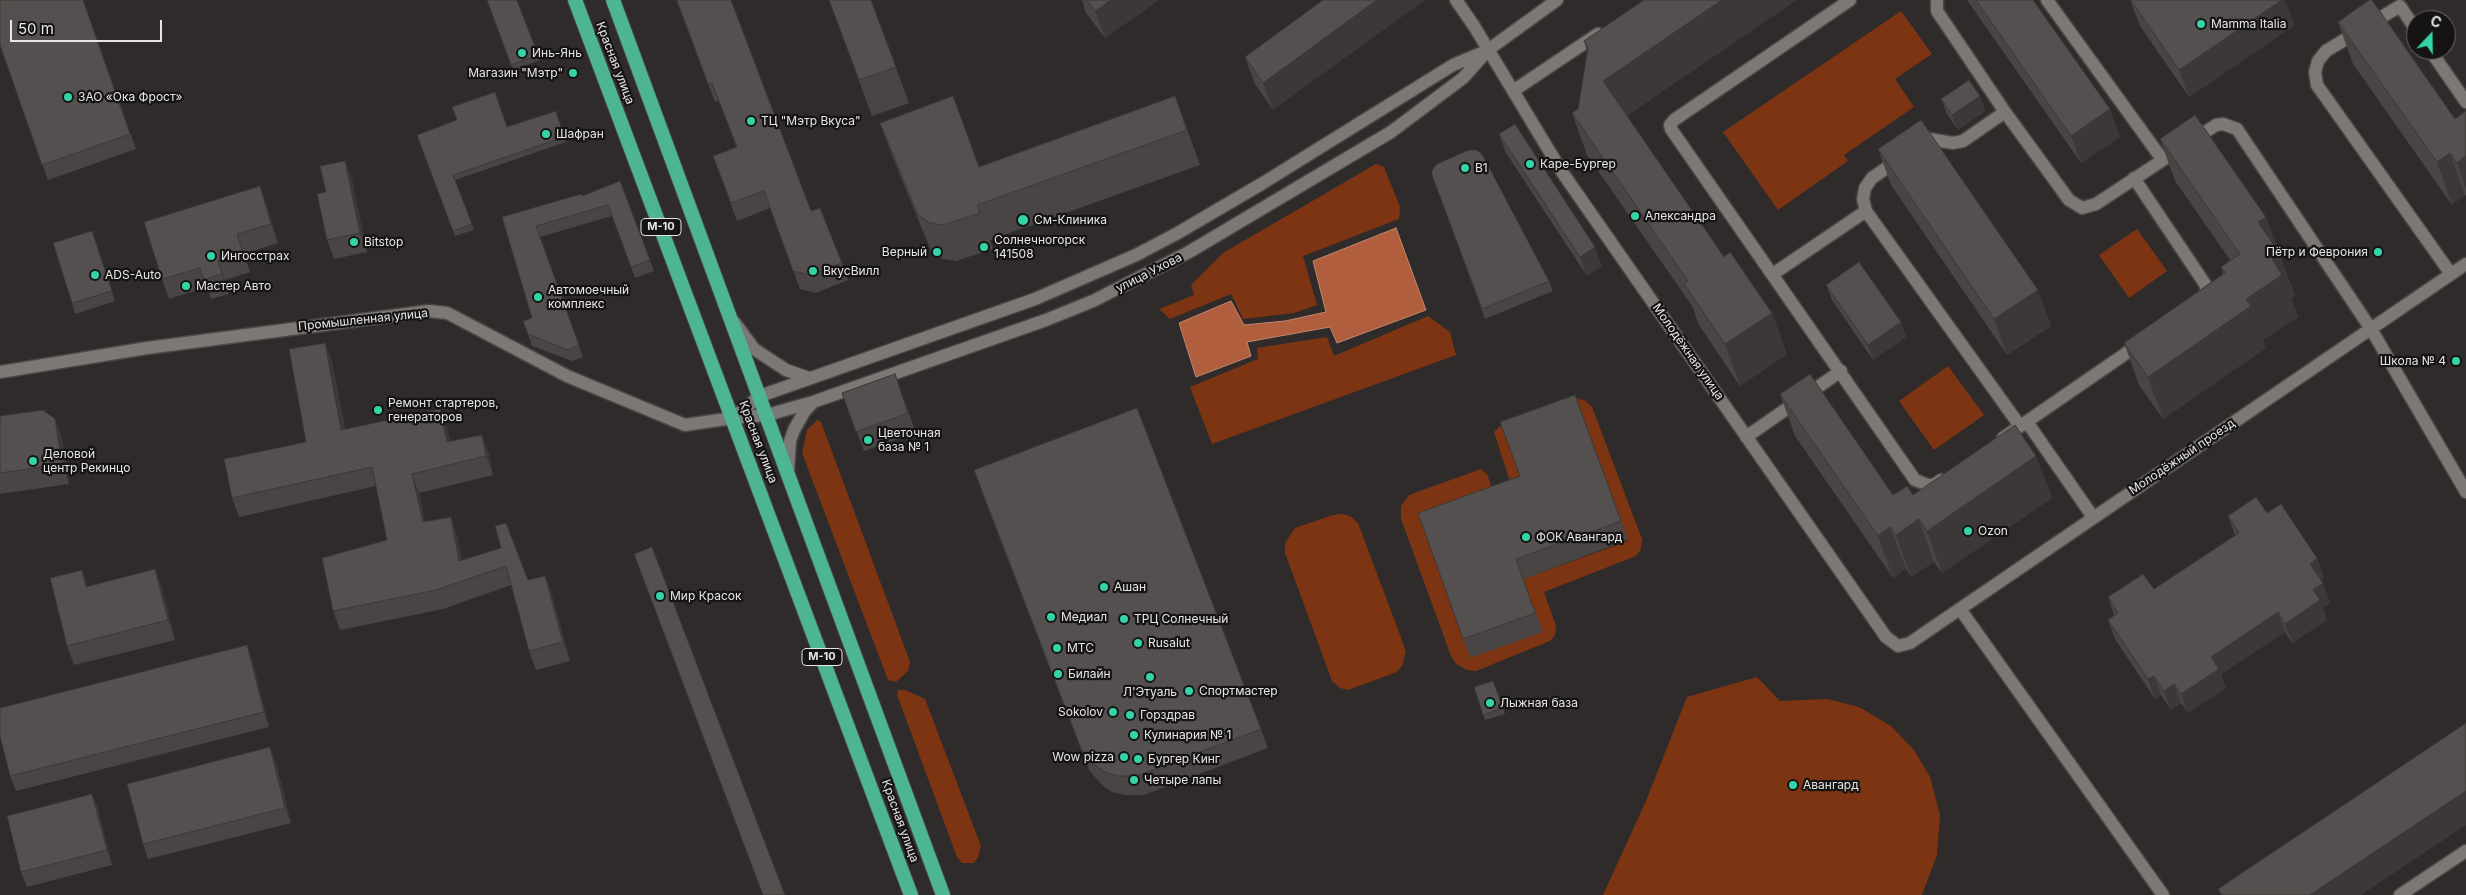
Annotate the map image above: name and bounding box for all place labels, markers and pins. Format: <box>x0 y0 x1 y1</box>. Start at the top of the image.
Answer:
place label: Mamma Italia <box>2211 17 2286 31</box>
marker: Mamma Italia <box>2195 18 2207 30</box>
place label: Инь-Янь <box>532 46 582 60</box>
marker: Инь-Янь <box>516 47 528 59</box>
place label: Магазин "Мэтр" <box>468 66 563 80</box>
marker: Магазин "Мэтр" <box>567 67 579 79</box>
place label: ЗАО «Ока Фрост» <box>78 90 183 104</box>
marker: ЗАО «Ока Фрост» <box>62 91 74 103</box>
place label: ТЦ "Мэтр Вкуса" <box>761 114 861 128</box>
marker: ТЦ "Мэтр Вкуса" <box>745 115 757 127</box>
place label: Шафран <box>556 127 604 141</box>
marker: Шафран <box>540 128 552 140</box>
place label: Каре-Бургер <box>1540 157 1616 171</box>
marker: Каре-Бургер <box>1524 158 1536 170</box>
place label: В1 <box>1475 161 1488 175</box>
marker: В1 <box>1459 162 1471 174</box>
place label: Александра <box>1645 209 1716 223</box>
marker: Александра <box>1629 210 1641 222</box>
marker: См-Клиника <box>1016 213 1030 227</box>
place label: См-Клиника <box>1034 213 1107 227</box>
place label: Солнечногорск 141508 <box>994 233 1085 261</box>
place label: Bitstop <box>364 235 403 249</box>
marker: Bitstop <box>348 236 360 248</box>
marker: Солнечногорск 141508 <box>978 241 990 253</box>
place label: Верный <box>882 245 927 259</box>
place label: Пётр и Феврония <box>2266 245 2368 259</box>
marker: Верный <box>931 246 943 258</box>
marker: Пётр и Феврония <box>2372 246 2384 258</box>
place label: Ингосстрах <box>221 249 290 263</box>
marker: Ингосстрах <box>205 250 217 262</box>
place label: ВкусВилл <box>823 264 879 278</box>
marker: ВкусВилл <box>807 265 819 277</box>
place label: ADS-Auto <box>105 268 161 282</box>
marker: ADS-Auto <box>89 269 101 281</box>
place label: Мастер Авто <box>196 279 271 293</box>
marker: Мастер Авто <box>180 280 192 292</box>
place label: Автомоечный комплекс <box>548 283 629 311</box>
marker: Автомоечный комплекс <box>532 291 544 303</box>
place label: Школа № 4 <box>2380 354 2446 368</box>
marker: Школа № 4 <box>2450 355 2462 367</box>
place label: Ремонт стартеров, генераторов <box>388 396 499 424</box>
marker: Ремонт стартеров, генераторов <box>372 404 384 416</box>
place label: Цветочная база № 1 <box>878 426 941 454</box>
marker: Цветочная база № 1 <box>862 434 874 446</box>
place label: Деловой центр Рекинцо <box>43 447 130 475</box>
marker: Деловой центр Рекинцо <box>27 455 39 467</box>
place label: Ozon <box>1978 524 2008 538</box>
marker: Ozon <box>1962 525 1974 537</box>
place label: ФОК Авангард <box>1536 530 1622 544</box>
marker: ФОК Авангард <box>1520 531 1532 543</box>
place label: Ашан <box>1114 580 1146 594</box>
marker: Ашан <box>1098 581 1110 593</box>
place label: Мир Красок <box>670 589 741 603</box>
marker: Мир Красок <box>654 590 666 602</box>
place label: Медиал <box>1061 610 1107 624</box>
marker: Медиал <box>1045 611 1057 623</box>
place label: ТРЦ Солнечный <box>1134 612 1228 626</box>
marker: ТРЦ Солнечный <box>1118 613 1130 625</box>
place label: Rusalut <box>1148 636 1190 650</box>
marker: Rusalut <box>1132 637 1144 649</box>
place label: МТС <box>1067 641 1094 655</box>
marker: МТС <box>1051 642 1063 654</box>
place label: Билайн <box>1068 667 1111 681</box>
marker: Билайн <box>1052 668 1064 680</box>
marker: Л'Этуаль <box>1144 671 1156 683</box>
place label: Спортмастер <box>1199 684 1278 698</box>
place label: Л'Этуаль <box>1123 685 1177 699</box>
marker: Спортмастер <box>1183 685 1195 697</box>
place label: Лыжная база <box>1500 696 1578 710</box>
marker: Лыжная база <box>1484 697 1496 709</box>
place label: Sokolov <box>1058 705 1103 719</box>
marker: Sokolov <box>1107 706 1119 718</box>
place label: Горздрав <box>1140 708 1195 722</box>
marker: Горздрав <box>1124 709 1136 721</box>
place label: Кулинария № 1 <box>1144 728 1231 742</box>
marker: Кулинария № 1 <box>1128 729 1140 741</box>
place label: Wow pizza <box>1052 750 1114 764</box>
marker: Wow pizza <box>1118 751 1130 763</box>
place label: Бургер Кинг <box>1148 752 1220 766</box>
marker: Бургер Кинг <box>1132 753 1144 765</box>
place label: Четыре лапы <box>1144 773 1221 787</box>
marker: Четыре лапы <box>1128 774 1140 786</box>
place label: Авангард <box>1803 778 1859 792</box>
marker: Авангард <box>1787 779 1799 791</box>

